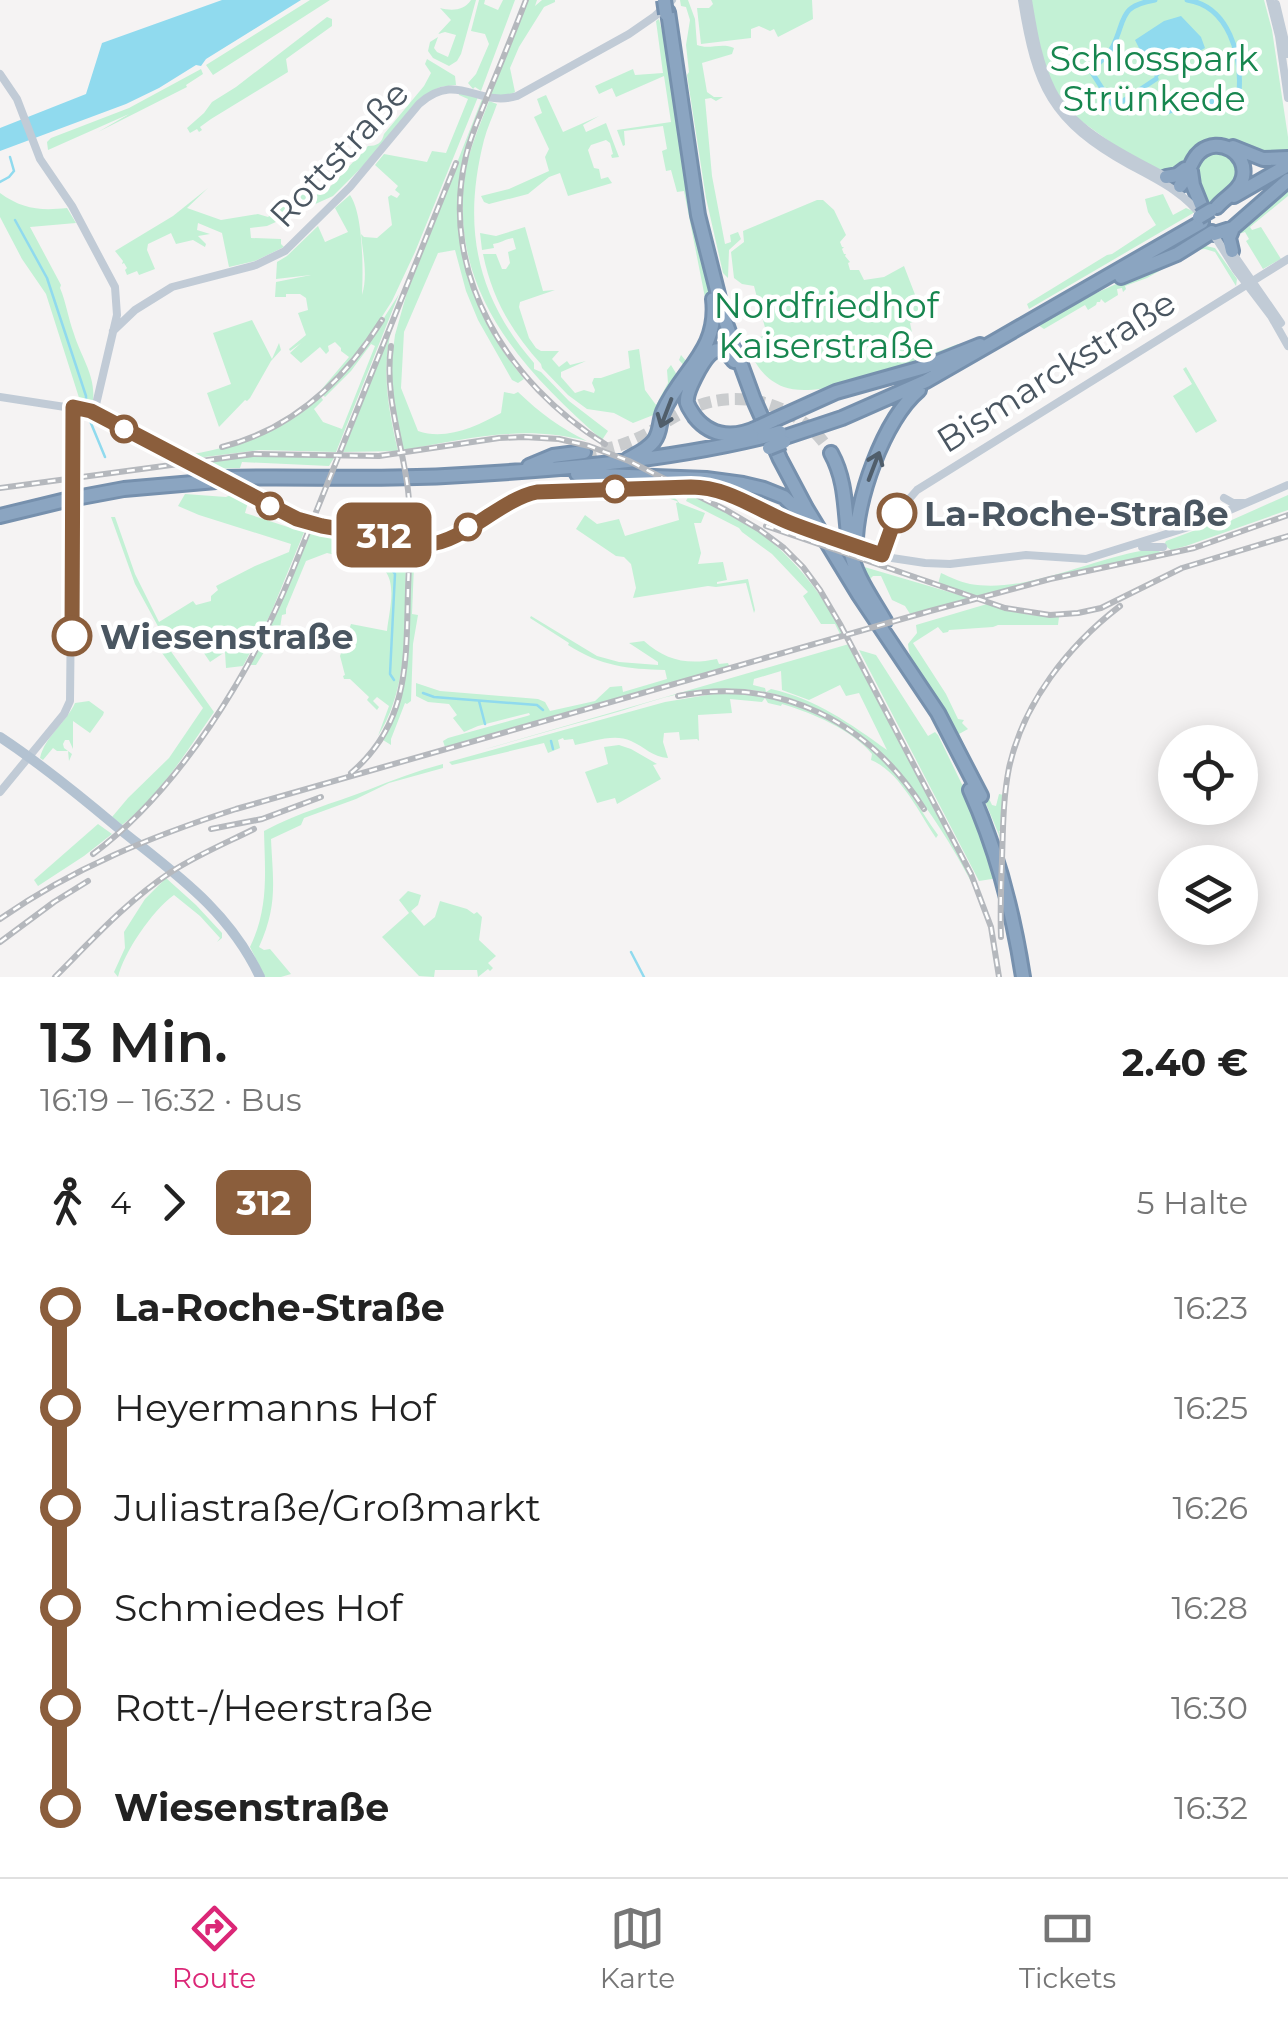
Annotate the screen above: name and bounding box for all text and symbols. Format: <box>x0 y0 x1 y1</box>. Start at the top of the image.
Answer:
park label: Schlosspark Strünkede <box>1049 37 1259 120</box>
street label: Rottstraße <box>260 72 418 236</box>
street label: Bismarckstraße <box>929 280 1183 462</box>
park label: Nordfriedhof Kaiserstraße <box>713 284 941 367</box>
one-way arrow <box>656 397 674 428</box>
unlabelled marker <box>111 416 137 442</box>
one-way arrow <box>866 451 884 482</box>
unlabelled marker <box>602 476 628 502</box>
place label: La-Roche-Straße <box>924 492 1229 535</box>
unlabelled marker <box>257 493 283 519</box>
marker: La-Roche-Straße <box>878 494 916 532</box>
line badge: 312 <box>326 502 442 568</box>
text: 312 <box>356 514 412 557</box>
unlabelled marker <box>455 514 481 540</box>
place label: Wiesenstraße <box>100 615 353 658</box>
marker: Wiesenstraße <box>53 617 91 655</box>
map controls <box>1158 725 1258 945</box>
button: locate <box>1158 725 1258 825</box>
button: layers <box>1158 845 1258 945</box>
text: 13 Min. <box>40 1009 228 1076</box>
text: 2.40 € <box>1122 1039 1248 1086</box>
text: 16:19 – 16:32 · Bus <box>40 1080 302 1119</box>
icon: walk <box>40 1175 95 1230</box>
icon: forward <box>146 1175 201 1230</box>
text: 312 <box>236 1181 291 1224</box>
text: 4 <box>110 1183 131 1222</box>
text: 5 Halte <box>1137 1183 1248 1222</box>
text: La-Roche-Straße <box>114 1284 445 1331</box>
text: 16:23 <box>1174 1288 1248 1327</box>
text: Heyermanns Hof <box>114 1384 436 1431</box>
text: 16:25 <box>1174 1388 1248 1427</box>
text: Juliastraße/Großmarkt <box>114 1484 541 1531</box>
text: 16:26 <box>1173 1488 1248 1527</box>
text: Schmiedes Hof <box>114 1584 402 1631</box>
text: 16:28 <box>1172 1588 1248 1627</box>
text: Rott-/Heerstraße <box>114 1684 433 1731</box>
text: 16:30 <box>1171 1688 1248 1727</box>
text: Wiesenstraße <box>114 1784 389 1831</box>
text: 16:32 <box>1174 1788 1248 1827</box>
tab: Route <box>172 1901 256 1995</box>
tab: Karte <box>600 1901 675 1995</box>
tab: Tickets <box>1019 1901 1116 1995</box>

